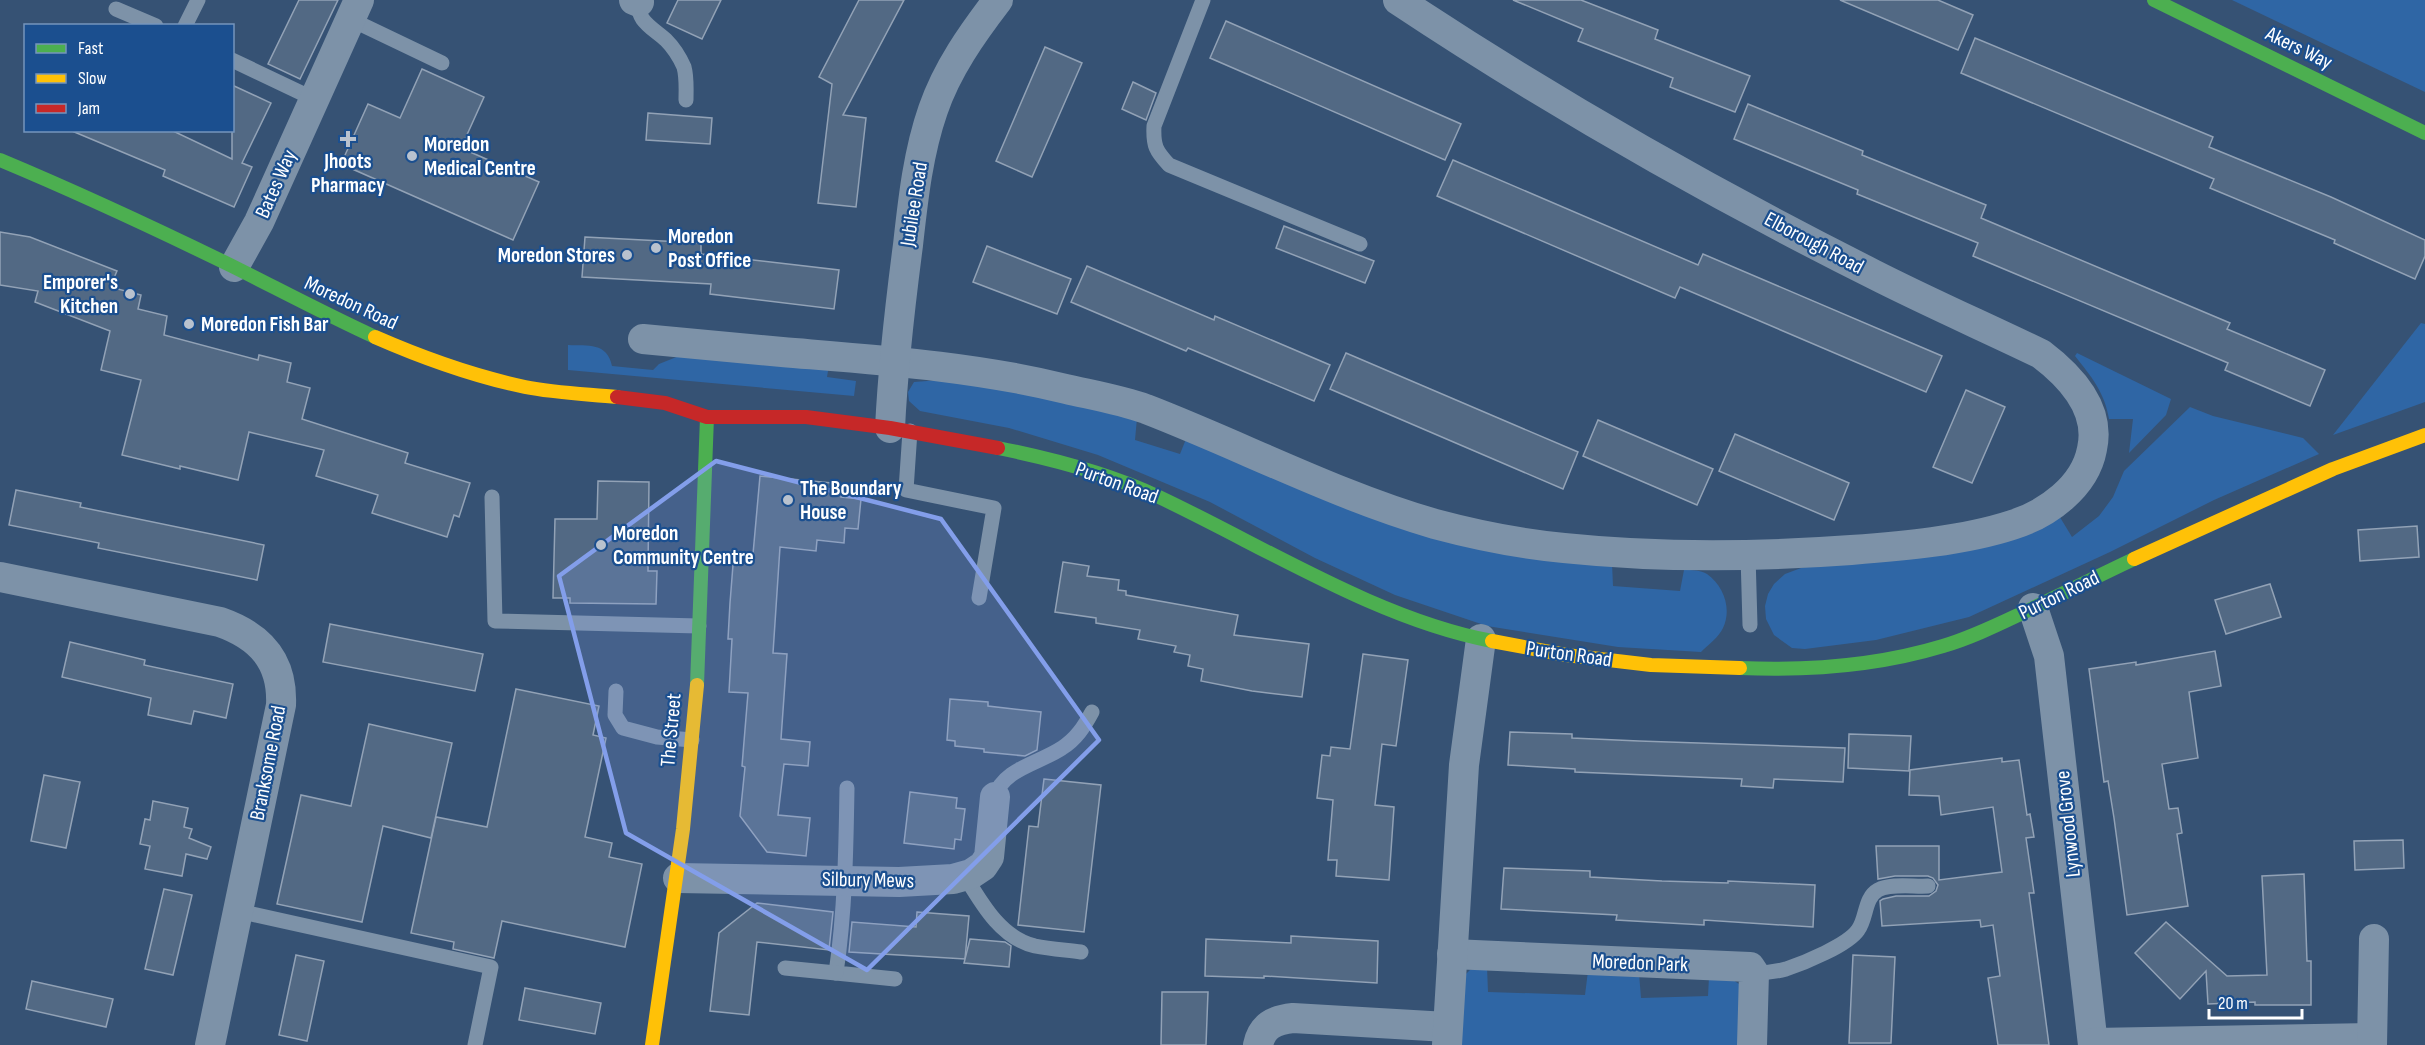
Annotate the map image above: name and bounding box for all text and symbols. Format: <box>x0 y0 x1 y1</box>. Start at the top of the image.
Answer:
street label: Akers Way <box>2261 21 2336 75</box>
legend <box>24 24 234 132</box>
text: Fast <box>78 38 104 59</box>
text: Slow <box>78 68 107 89</box>
text: Jam <box>77 98 100 119</box>
marker: Jhoots Pharmacy <box>341 132 355 146</box>
place label: Moredon Medical Centre <box>424 132 536 181</box>
street label: Bates Way <box>250 146 302 222</box>
place label: Jhoots Pharmacy <box>311 149 385 198</box>
marker: Moredon Medical Centre <box>405 149 419 163</box>
street label: Jubilee Road <box>895 160 933 249</box>
street label: Elborough Road <box>1760 206 1868 280</box>
place label: Moredon Post Office <box>668 224 751 273</box>
marker: Moredon Post Office <box>649 241 663 255</box>
place label: Moredon Stores <box>498 243 615 268</box>
marker: Moredon Stores <box>620 248 634 262</box>
place label: Emporer's Kitchen <box>43 270 118 319</box>
street label: Moredon Road <box>300 271 402 335</box>
marker: Emporer's Kitchen <box>123 287 137 301</box>
place label: Moredon Fish Bar <box>201 312 329 337</box>
marker: Moredon Fish Bar <box>182 317 196 331</box>
street label: Purton Road <box>1072 457 1162 509</box>
place label: The Boundary House <box>800 476 902 525</box>
marker: The Boundary House <box>781 493 795 507</box>
place label: Moredon Community Centre <box>613 521 754 570</box>
marker: Moredon Community Centre <box>594 538 608 552</box>
street label: Purton Road <box>2015 565 2103 625</box>
street label: Purton Road <box>1525 636 1613 672</box>
street label: The Street <box>655 692 687 768</box>
street label: Branksome Road <box>245 704 291 822</box>
street label: Lynwood Grove <box>2050 770 2086 878</box>
street label: Silbury Mews <box>822 867 914 893</box>
street label: Moredon Park <box>1592 949 1688 977</box>
scale bar <box>2209 982 2302 1020</box>
text: 20 m <box>2218 993 2248 1014</box>

